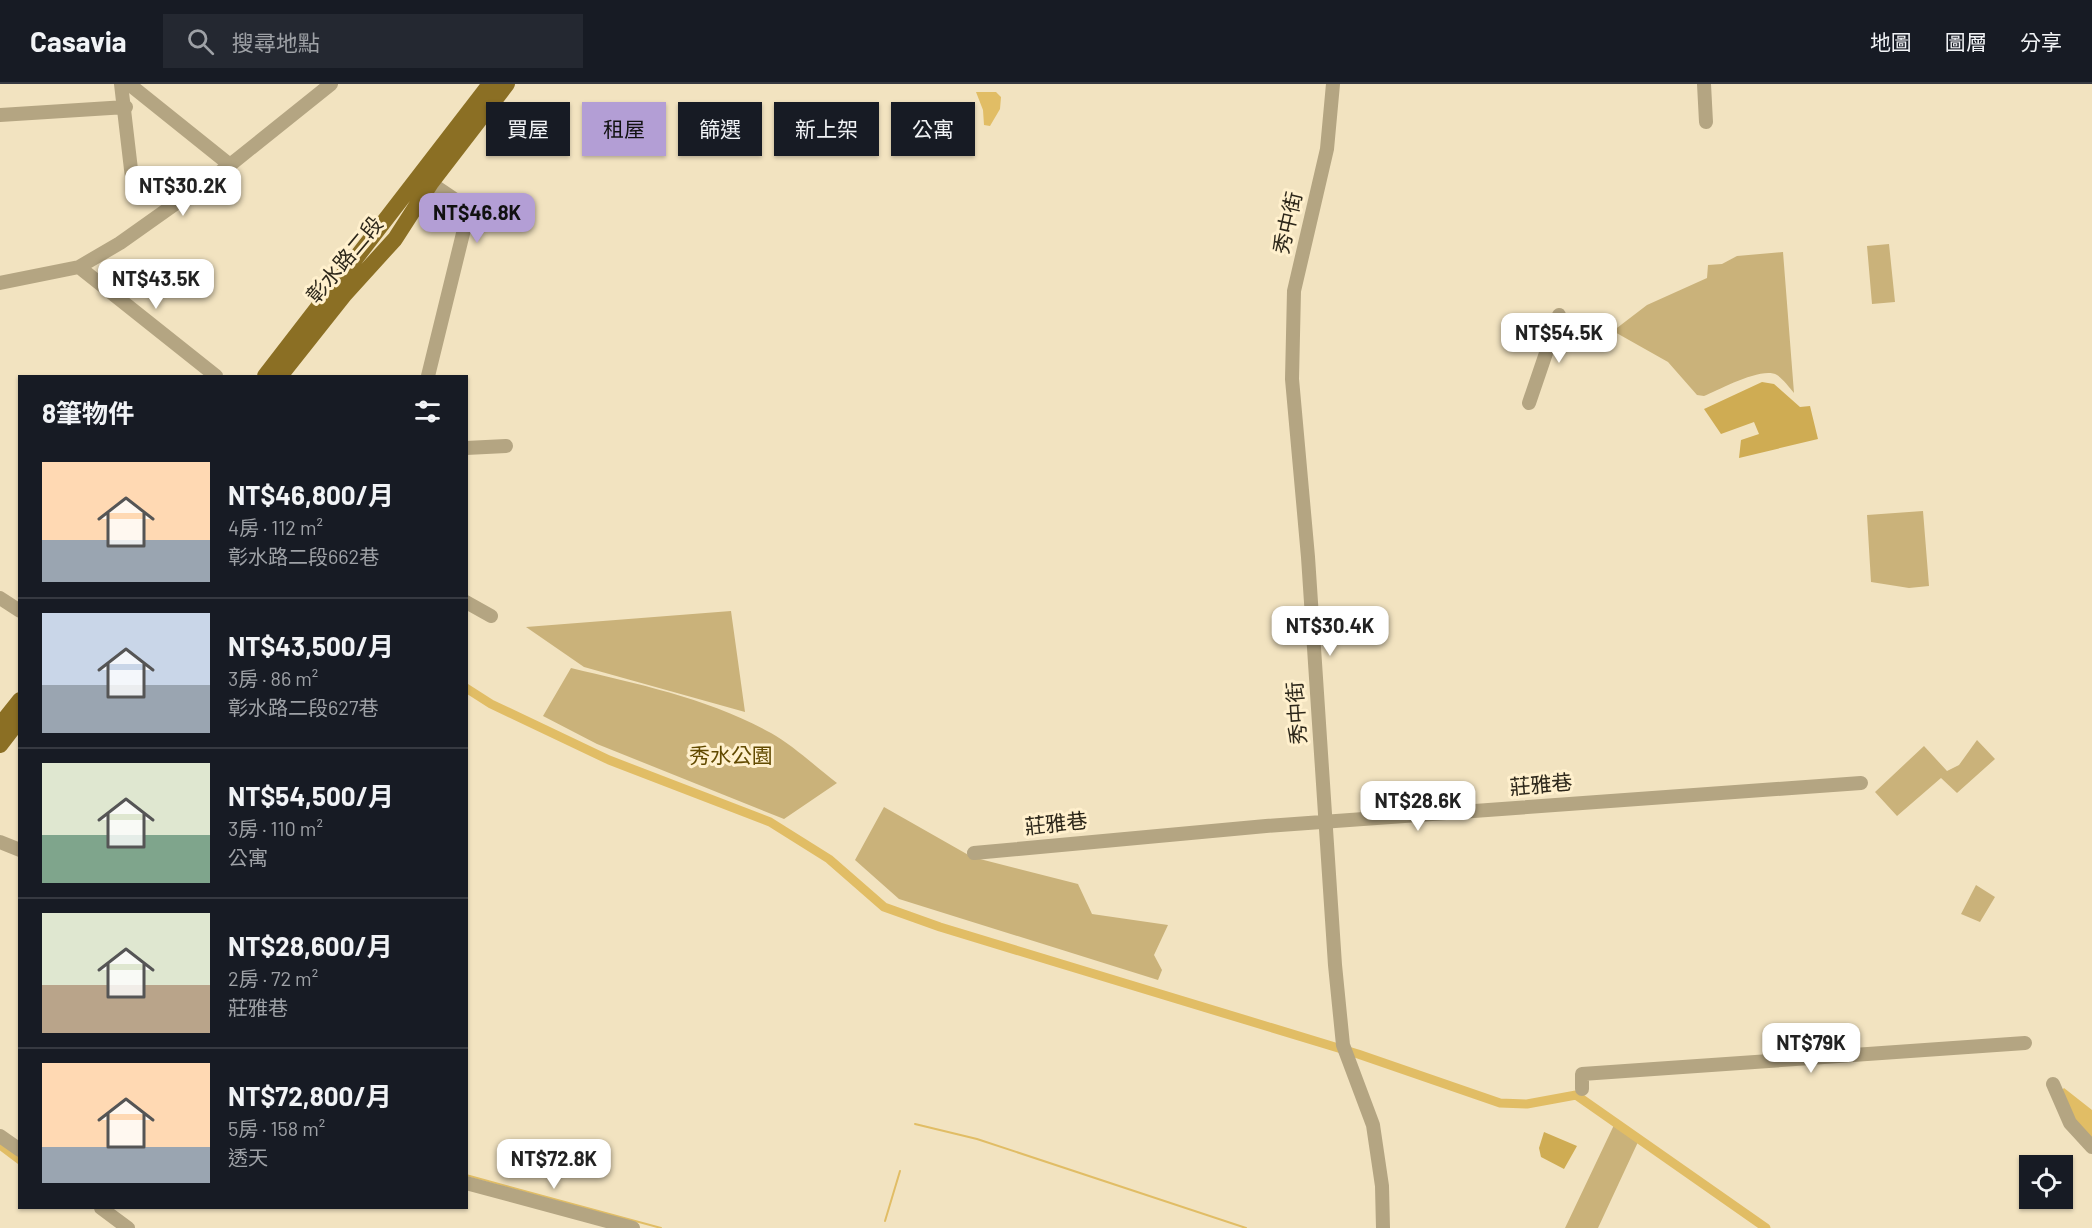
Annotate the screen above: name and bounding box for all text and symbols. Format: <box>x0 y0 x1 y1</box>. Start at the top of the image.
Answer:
search box <box>163 14 583 68</box>
text: Casavia <box>30 24 127 58</box>
icon: search <box>184 25 217 58</box>
text: 搜尋地點 <box>232 29 320 55</box>
text: 地圖 <box>1870 29 1912 54</box>
text: 圖層 <box>1945 29 1987 54</box>
text: 分享 <box>2020 29 2062 54</box>
chip: 買屋 <box>486 102 570 156</box>
chip: 租屋 <box>582 102 666 156</box>
chip: 篩選 <box>678 102 762 156</box>
chip: 新上架 <box>774 102 879 156</box>
chip: 公寓 <box>891 102 975 156</box>
pin: NT$30.2K <box>121 166 245 217</box>
text: NT$30.2K <box>139 173 227 197</box>
street label: 秀中街 <box>1267 189 1306 256</box>
pin: NT$46.8K <box>415 193 539 244</box>
text: NT$46.8K <box>433 200 521 224</box>
street label: 彰水路二段 <box>301 211 387 307</box>
pin: NT$43.5K <box>94 259 218 310</box>
text: NT$43.5K <box>112 266 200 290</box>
pin: NT$54.5K <box>1497 313 1621 364</box>
text: NT$54.5K <box>1515 320 1603 344</box>
icon: filters <box>411 395 444 428</box>
text: 8筆物件 <box>42 397 134 428</box>
text: NT$46,800/月 <box>228 479 394 510</box>
icon: home <box>90 486 162 558</box>
text: 4房 · 112 m² <box>228 515 323 539</box>
text: 彰水路二段662巷 <box>228 544 379 568</box>
pin: NT$30.4K <box>1268 606 1392 657</box>
text: NT$30.4K <box>1286 613 1374 637</box>
text: NT$43,500/月 <box>228 630 394 661</box>
icon: home <box>90 637 162 709</box>
text: 3房 · 86 m² <box>228 666 318 690</box>
street label: 秀中街 <box>1281 681 1310 745</box>
text: 彰水路二段627巷 <box>228 695 378 719</box>
park label: 秀水公園 <box>689 742 773 767</box>
street label: 莊雅巷 <box>1508 768 1573 799</box>
text: NT$54,500/月 <box>228 780 394 811</box>
pin: NT$28.6K <box>1356 781 1480 832</box>
icon: home <box>90 787 162 859</box>
text: NT$28.6K <box>1374 788 1462 812</box>
street label: 莊雅巷 <box>1023 807 1088 838</box>
text: 3房 · 110 m² <box>228 816 323 840</box>
text: 公寓 <box>228 845 268 869</box>
text: NT$28,600/月 <box>228 930 393 961</box>
icon: home <box>90 937 162 1009</box>
text: 2房 · 72 m² <box>228 966 318 990</box>
text: 莊雅巷 <box>228 995 288 1019</box>
pin: NT$79K <box>1762 1023 1860 1074</box>
text: NT$79K <box>1776 1030 1846 1054</box>
text: NT$72,800/月 <box>228 1080 392 1111</box>
icon: home <box>90 1087 162 1159</box>
text: 5房 · 158 m² <box>228 1116 325 1140</box>
pin: NT$72.8K <box>492 1139 616 1190</box>
text: 透天 <box>228 1145 268 1169</box>
text: NT$72.8K <box>511 1146 597 1170</box>
map controls <box>2019 1155 2073 1209</box>
button: locate <box>2019 1155 2073 1209</box>

